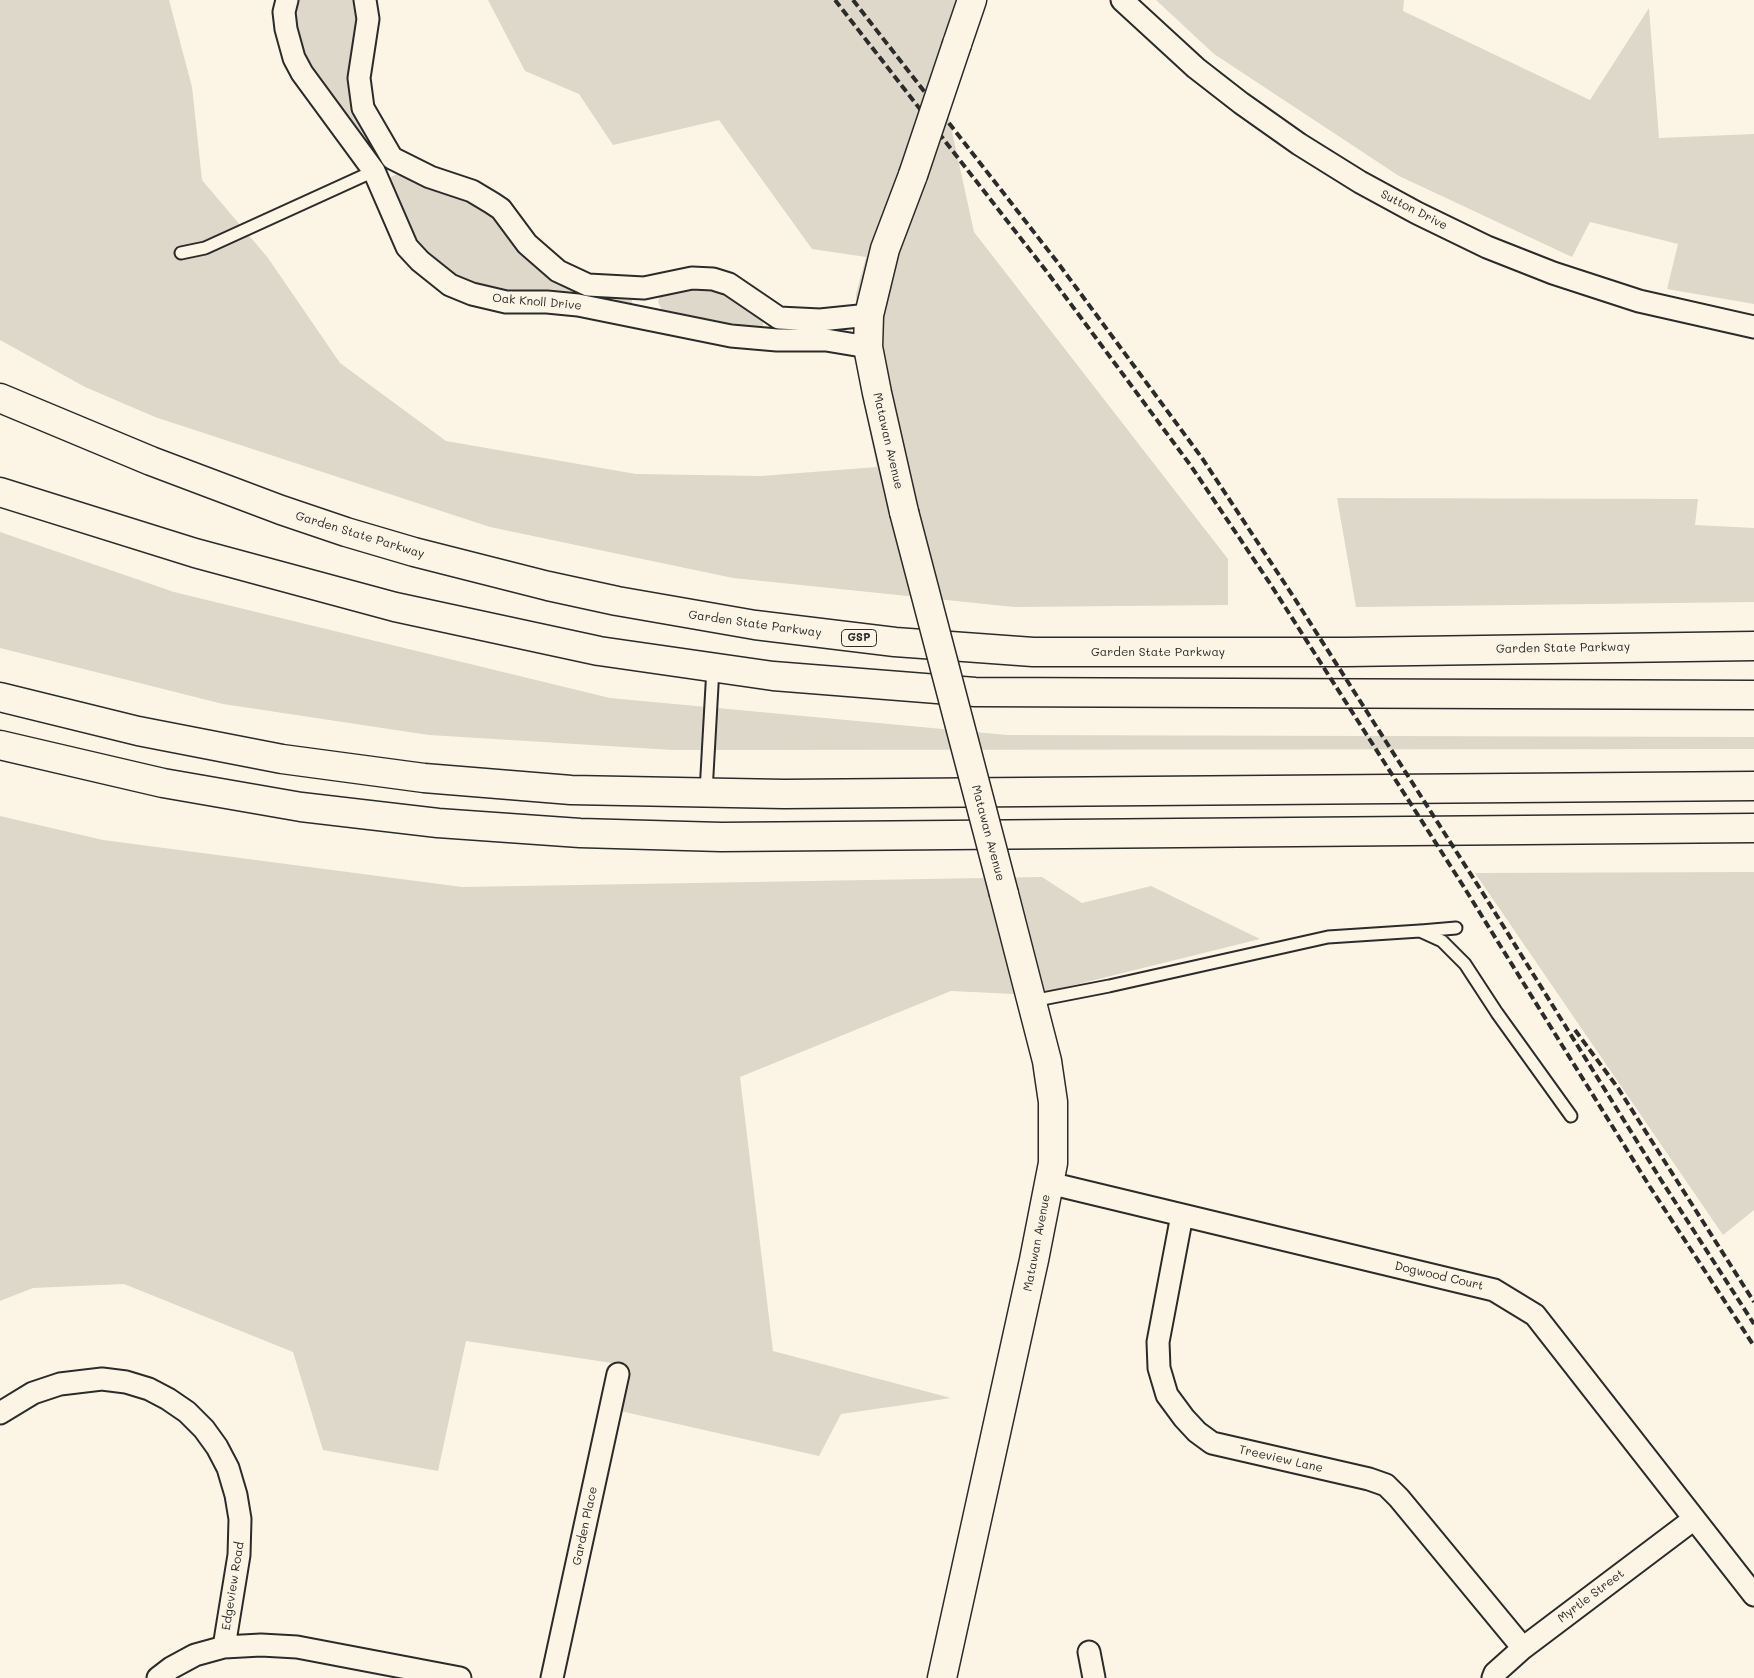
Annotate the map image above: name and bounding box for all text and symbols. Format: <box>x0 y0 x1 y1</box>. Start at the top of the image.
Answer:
street label: Sutton Drive <box>1378 187 1450 233</box>
street label: Oak Knoll Drive <box>492 291 582 313</box>
street label: Matawan Avenue <box>870 391 906 491</box>
street label: Garden State Parkway <box>294 508 426 562</box>
street label: Garden State Parkway <box>688 608 822 640</box>
road number: GSP <box>842 630 876 646</box>
street label: Garden State Parkway <box>1496 640 1630 656</box>
street label: Garden State Parkway <box>1091 645 1225 659</box>
street label: Matawan Avenue <box>968 784 1008 882</box>
street label: Matawan Avenue <box>1021 1193 1053 1293</box>
street label: Dogwood Court <box>1393 1259 1485 1293</box>
street label: Treeview Lane <box>1237 1442 1325 1476</box>
street label: Garden Place <box>570 1485 600 1567</box>
street label: Edgeview Road <box>219 1541 247 1631</box>
street label: Myrtle Street <box>1555 1566 1627 1626</box>

